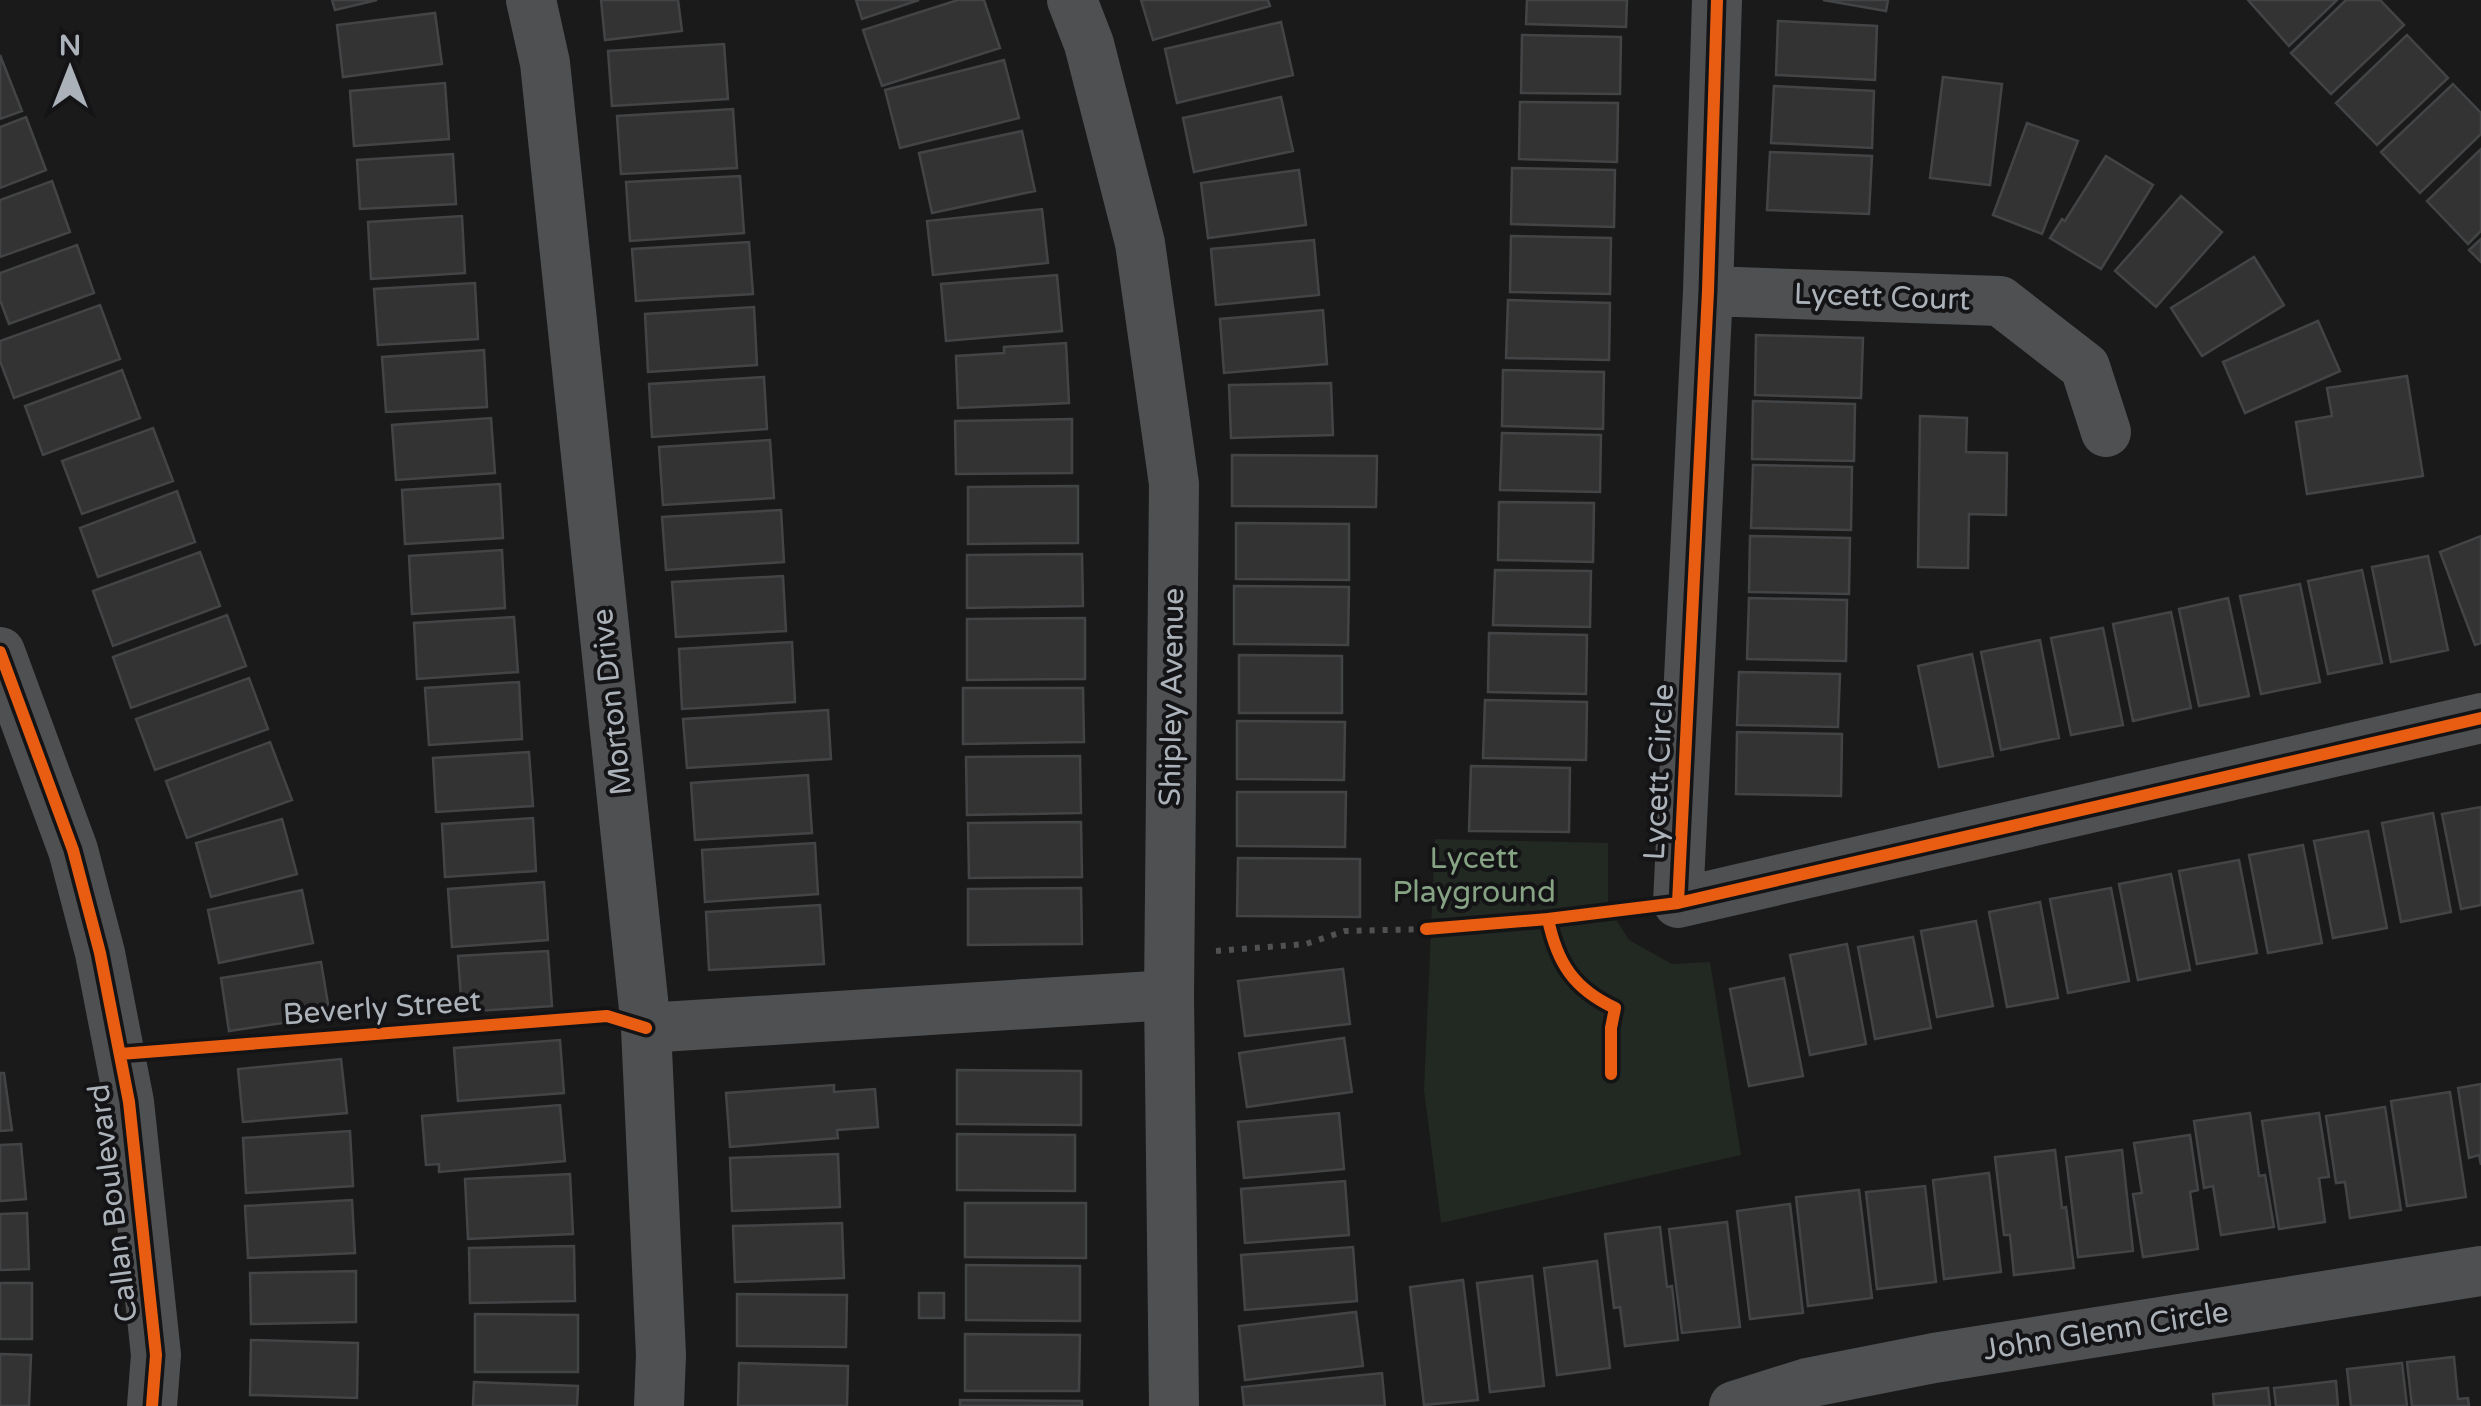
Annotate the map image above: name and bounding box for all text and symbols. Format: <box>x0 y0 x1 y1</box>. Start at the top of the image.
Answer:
north arrow <box>20 20 120 120</box>
text: N <box>59 29 81 63</box>
street label: Lycett Court <box>1793 275 1971 319</box>
street label: Shipley Avenue <box>1152 587 1192 807</box>
street label: Morton Drive <box>584 607 640 797</box>
street label: Lycett Circle <box>1636 683 1682 861</box>
park label: Lycett Playground <box>1392 840 1556 911</box>
street label: Beverly Street <box>282 983 482 1033</box>
street label: Callan Boulevard <box>80 1082 146 1324</box>
street label: John Glenn Circle <box>1981 1293 2231 1369</box>

